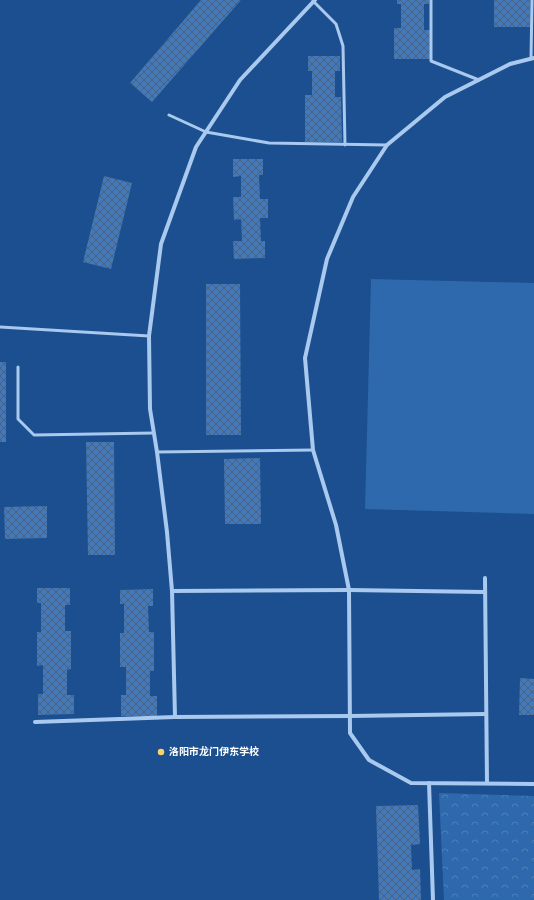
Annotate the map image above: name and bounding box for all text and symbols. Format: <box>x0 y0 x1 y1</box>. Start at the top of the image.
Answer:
place label: 洛阳市龙门伊东学校 <box>169 745 259 758</box>
marker: 洛阳市龙门伊东学校 <box>156 747 166 757</box>

